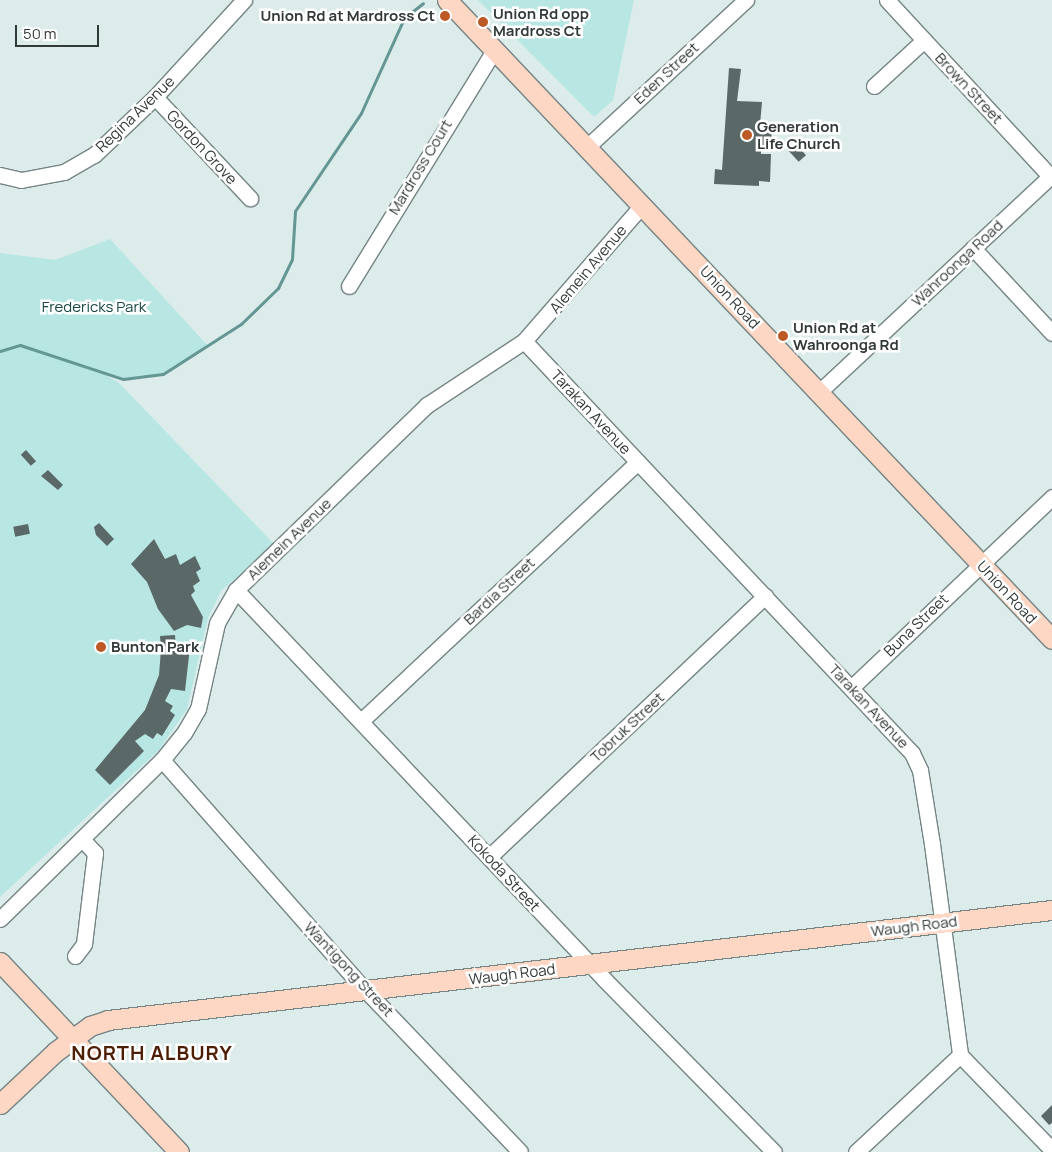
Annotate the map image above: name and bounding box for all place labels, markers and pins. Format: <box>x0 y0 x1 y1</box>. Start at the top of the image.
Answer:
place label: Union Rd opp Mardross Ct <box>493 4 589 39</box>
place label: Union Rd at Mardross Ct <box>260 7 435 25</box>
marker: Union Rd at Mardross Ct <box>439 10 451 22</box>
marker: Union Rd opp Mardross Ct <box>477 16 489 28</box>
place label: Generation Life Church <box>757 117 840 152</box>
marker: Generation Life Church <box>741 129 753 141</box>
place label: Union Rd at Wahroonga Rd <box>793 318 899 353</box>
marker: Union Rd at Wahroonga Rd <box>777 330 789 342</box>
place label: Bunton Park <box>111 638 199 656</box>
marker: Bunton Park <box>95 641 107 653</box>

